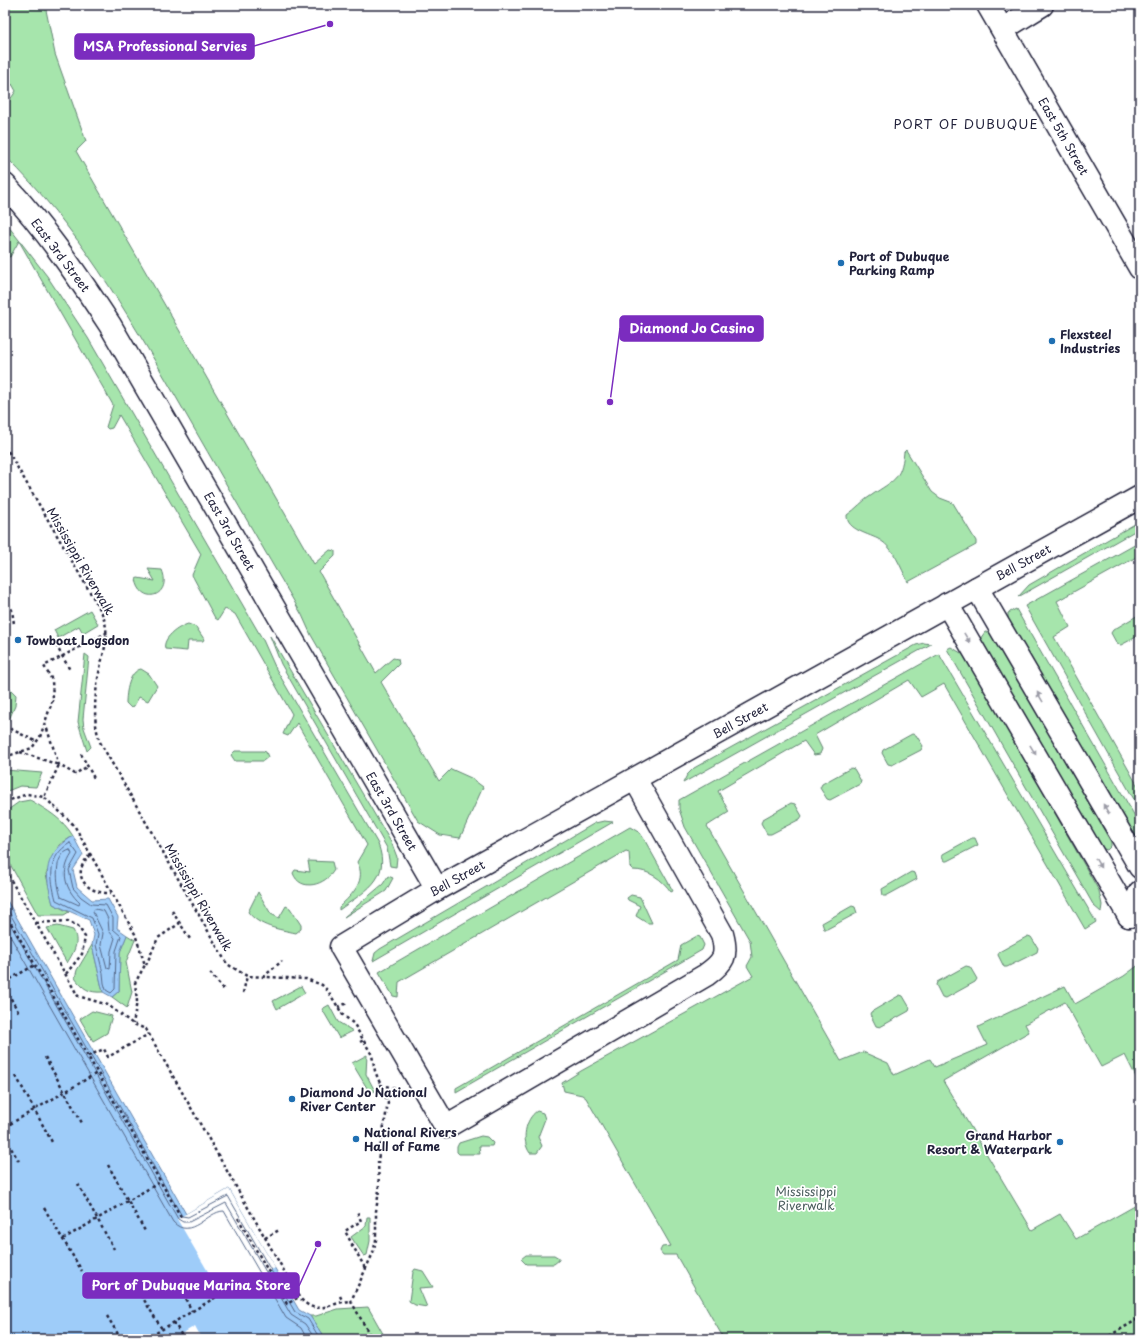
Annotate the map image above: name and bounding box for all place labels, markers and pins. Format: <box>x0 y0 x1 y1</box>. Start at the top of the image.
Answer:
callout: MSA Professional Servies <box>75 34 254 59</box>
place label: Port of Dubuque Parking Ramp <box>849 247 950 279</box>
marker: Port of Dubuque Parking Ramp <box>836 258 846 268</box>
callout: Diamond Jo Casino <box>620 316 763 341</box>
place label: Flexsteel Industries <box>1060 325 1120 357</box>
marker: Flexsteel Industries <box>1047 336 1057 346</box>
place label: Towboat Logsdon <box>26 631 129 649</box>
marker: Towboat Logsdon <box>13 635 23 645</box>
place label: Diamond Jo National River Center <box>300 1083 427 1115</box>
marker: Diamond Jo National River Center <box>287 1094 297 1104</box>
place label: National Rivers Hall of Fame <box>364 1123 457 1155</box>
place label: Grand Harbor Resort & Waterpark <box>927 1126 1053 1158</box>
marker: National Rivers Hall of Fame <box>351 1134 361 1144</box>
marker: Grand Harbor Resort & Waterpark <box>1055 1137 1065 1147</box>
callout: Port of Dubuque Marina Store <box>83 1273 299 1298</box>

